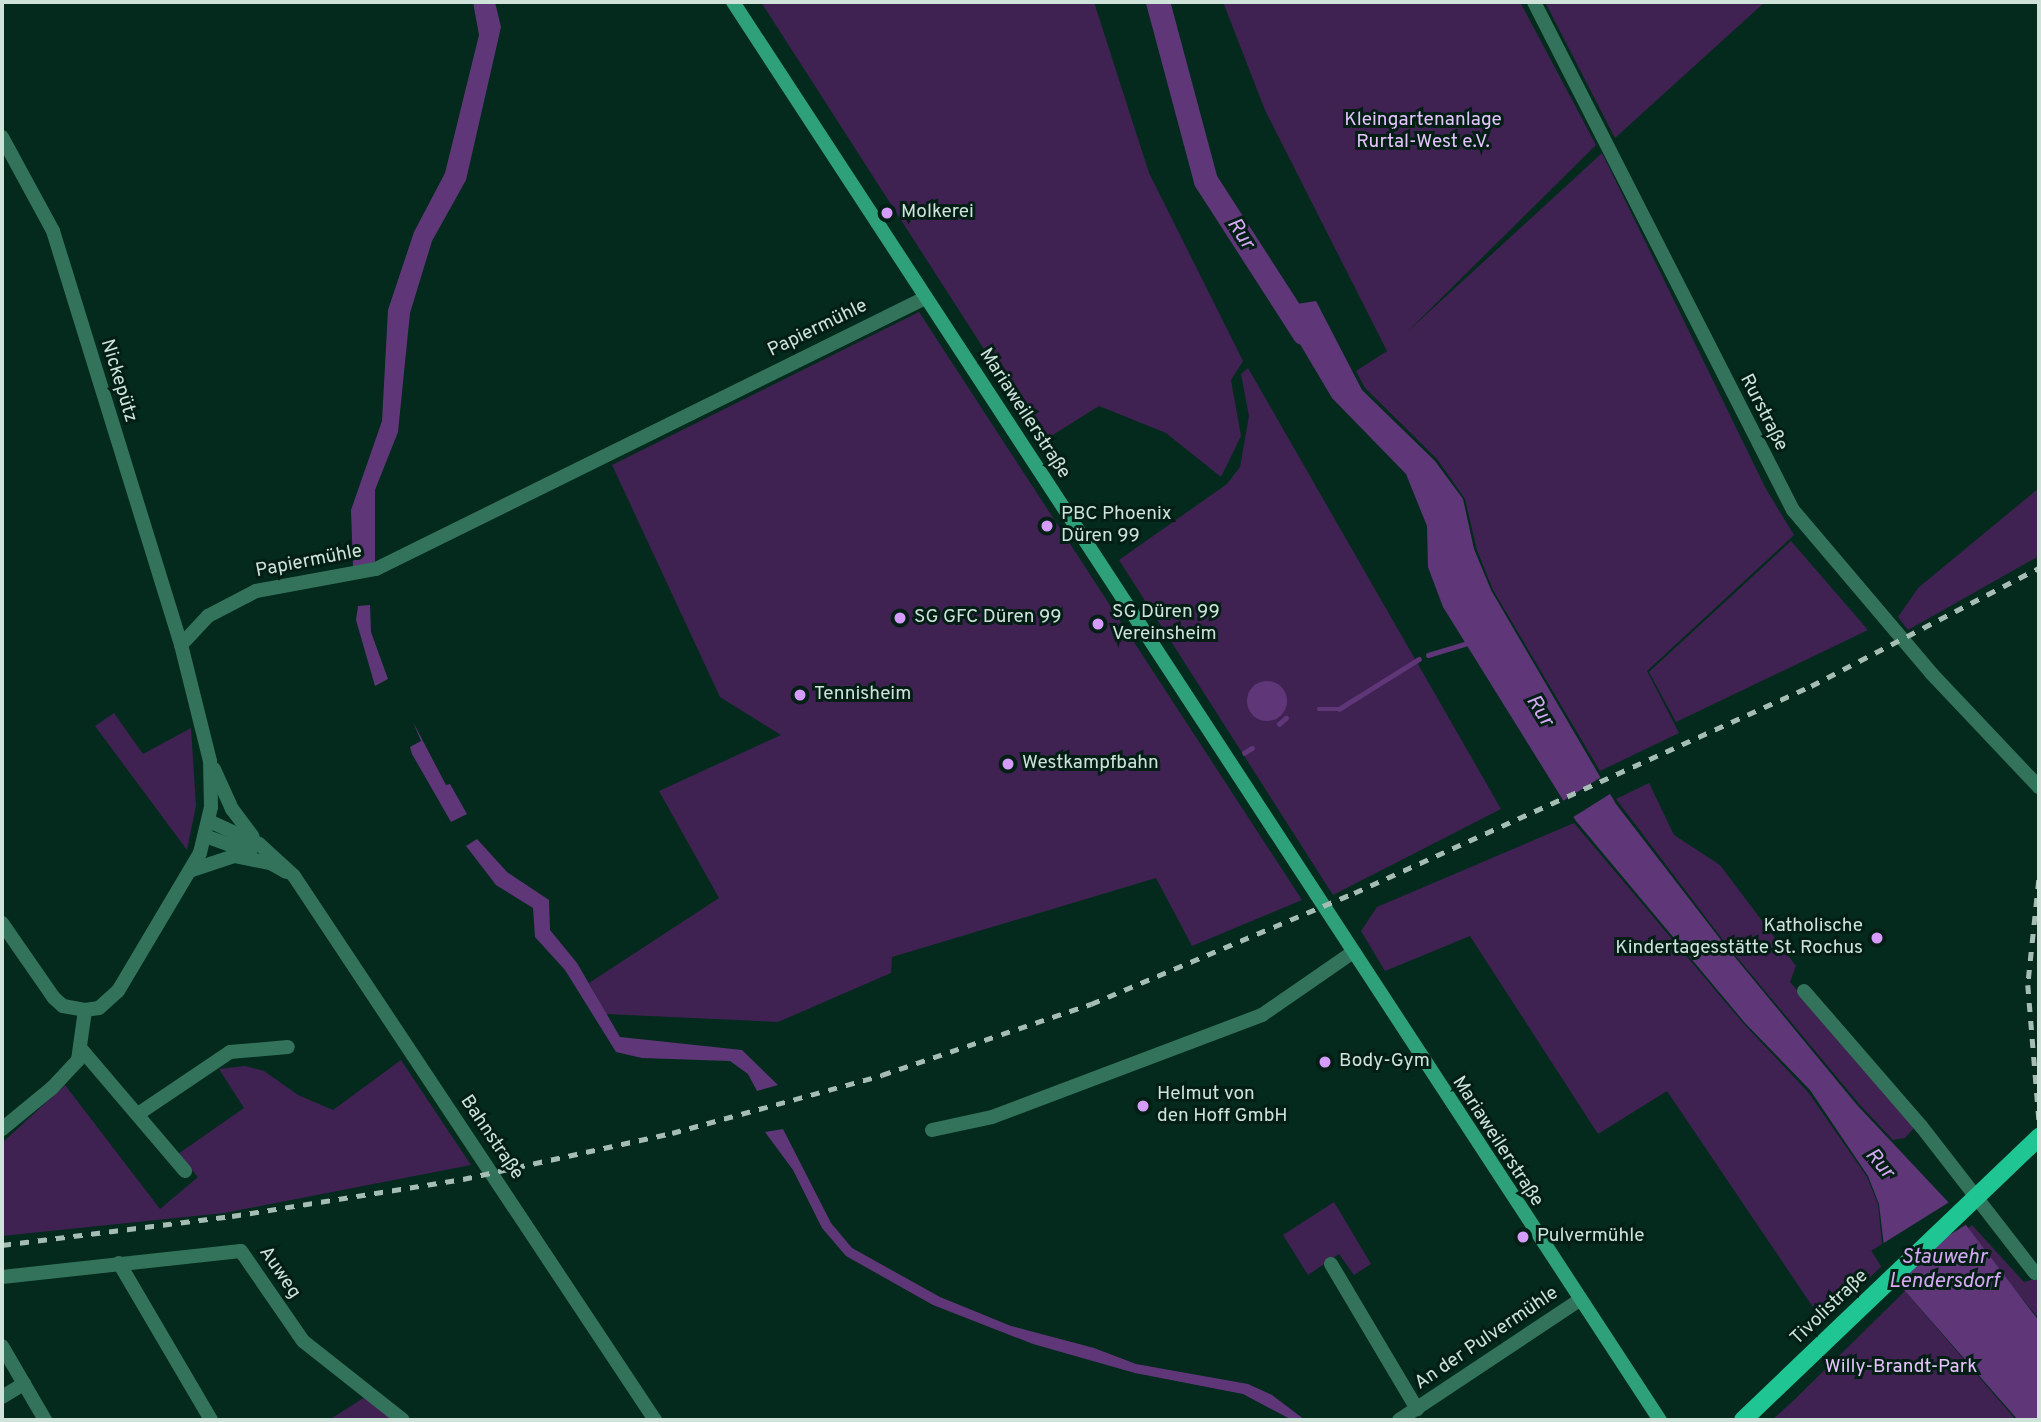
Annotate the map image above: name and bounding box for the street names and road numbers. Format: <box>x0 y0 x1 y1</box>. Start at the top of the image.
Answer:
street label: Papiermühle <box>765 295 871 363</box>
street label: Nickepütz <box>95 337 141 425</box>
street label: Mariaweilerstraße <box>973 345 1075 483</box>
street label: Rurstraße <box>1734 371 1792 455</box>
street label: Papiermühle <box>254 541 364 583</box>
street label: Mariaweilerstraße <box>1446 1073 1548 1211</box>
street label: Bahnstraße <box>454 1091 528 1185</box>
street label: Auweg <box>253 1243 305 1303</box>
street label: Tivolistraße <box>1787 1265 1873 1351</box>
street label: An der Pulvermühle <box>1411 1282 1563 1396</box>

